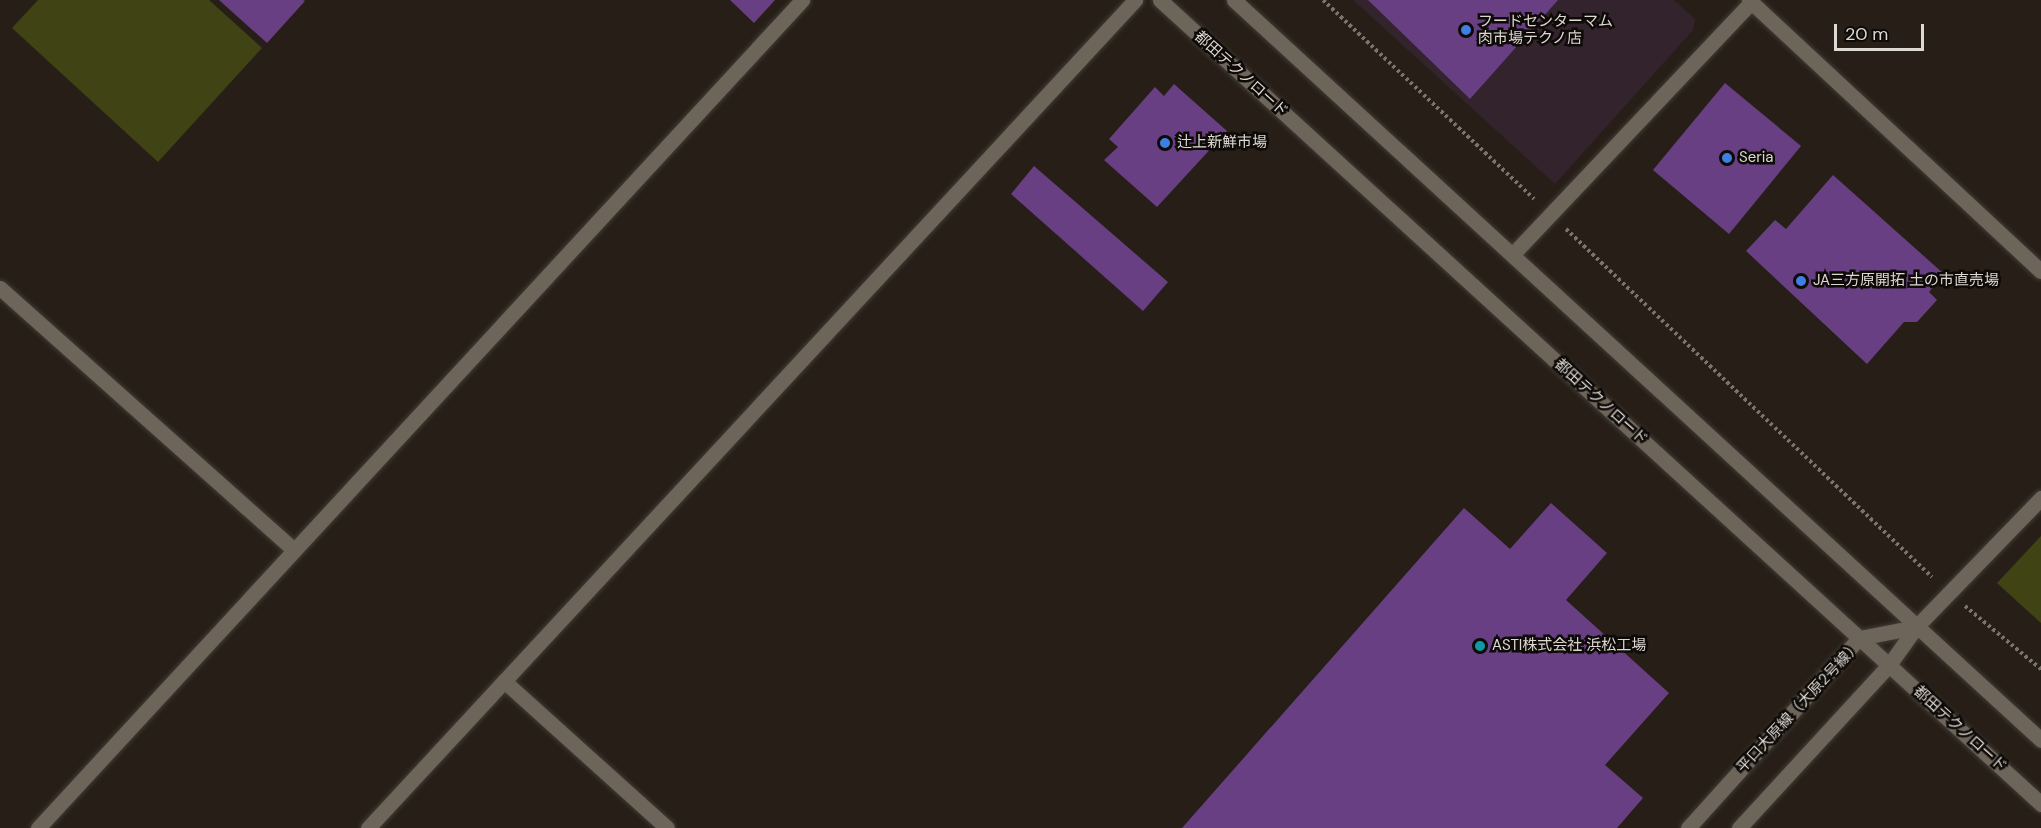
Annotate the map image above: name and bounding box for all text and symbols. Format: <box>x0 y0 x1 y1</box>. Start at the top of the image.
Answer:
place label: フードセンターマム 肉市場テクノ店 <box>1478 12 1613 47</box>
scale bar <box>1837 12 1927 50</box>
text: 20 m <box>1845 22 1888 46</box>
marker: フードセンターマム 肉市場テクノ店 <box>1459 23 1473 37</box>
street label: 都田テクノロード <box>1190 27 1292 121</box>
place label: 辻上新鮮市場 <box>1177 134 1267 152</box>
marker: 辻上新鮮市場 <box>1158 136 1172 150</box>
place label: Seria <box>1739 149 1774 167</box>
marker: Seria <box>1720 151 1734 165</box>
place label: JA三方原開拓 土の市直売場 <box>1813 272 1999 290</box>
marker: JA三方原開拓 土の市直売場 <box>1794 274 1808 288</box>
street label: 都田テクノロード <box>1550 355 1652 449</box>
place label: ASTI株式会社 浜松工場 <box>1492 637 1646 655</box>
street label: 平口大原線（大原2号線） <box>1733 637 1865 777</box>
marker: ASTI株式会社 浜松工場 <box>1473 639 1487 653</box>
street label: 都田テクノロード <box>1909 682 2011 776</box>

